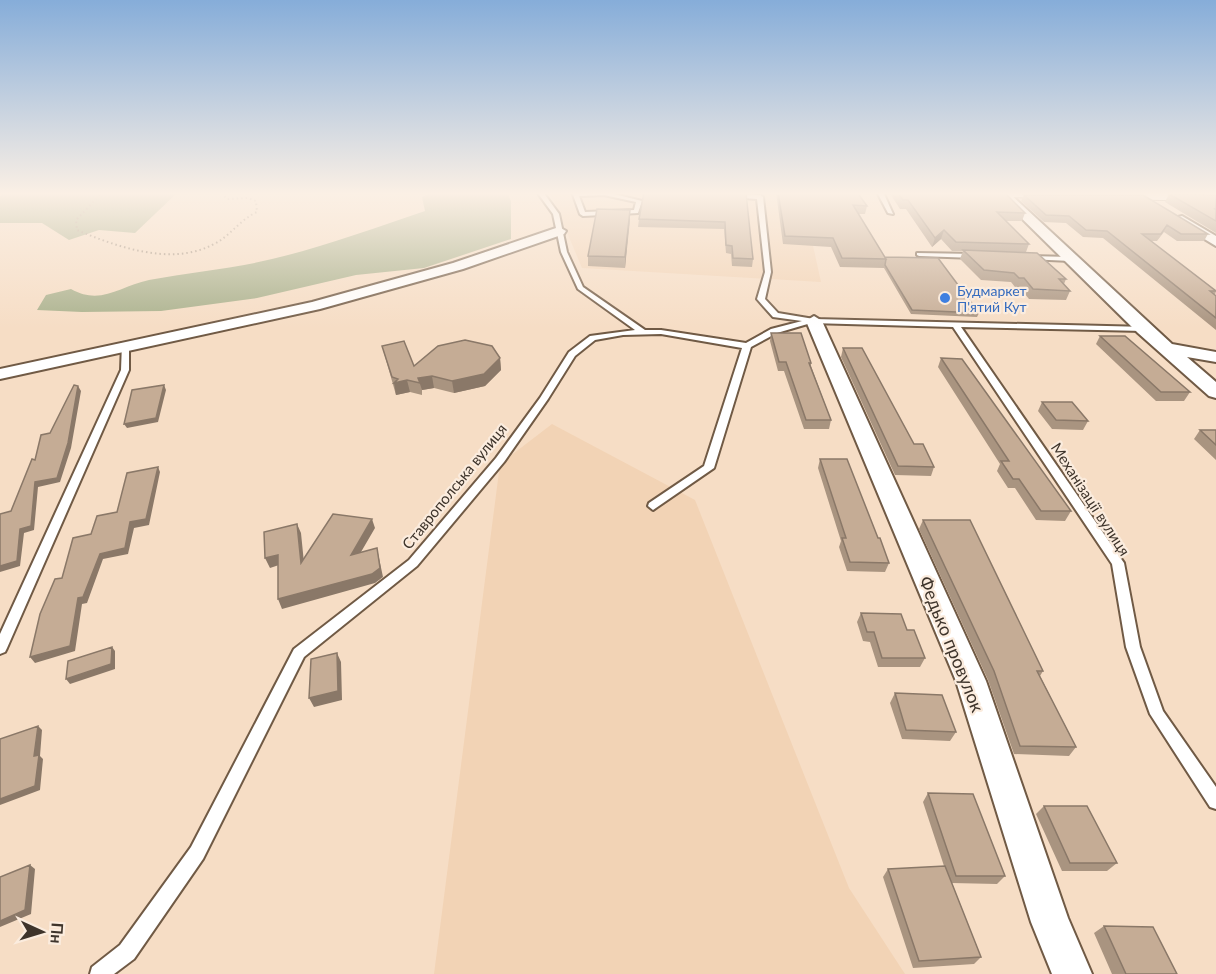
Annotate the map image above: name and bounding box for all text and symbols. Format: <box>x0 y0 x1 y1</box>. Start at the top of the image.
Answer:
place label: Будмаркет П'ятий Кут <box>957 282 1027 315</box>
marker: Будмаркет П'ятий Кут <box>938 291 952 305</box>
street label: Ставрополська вулиця <box>398 420 510 552</box>
street label: Механізації вулиця <box>1048 439 1134 559</box>
street label: Федько провулок <box>915 573 990 716</box>
north arrow <box>12 902 72 962</box>
text: Пн <box>47 922 68 944</box>

